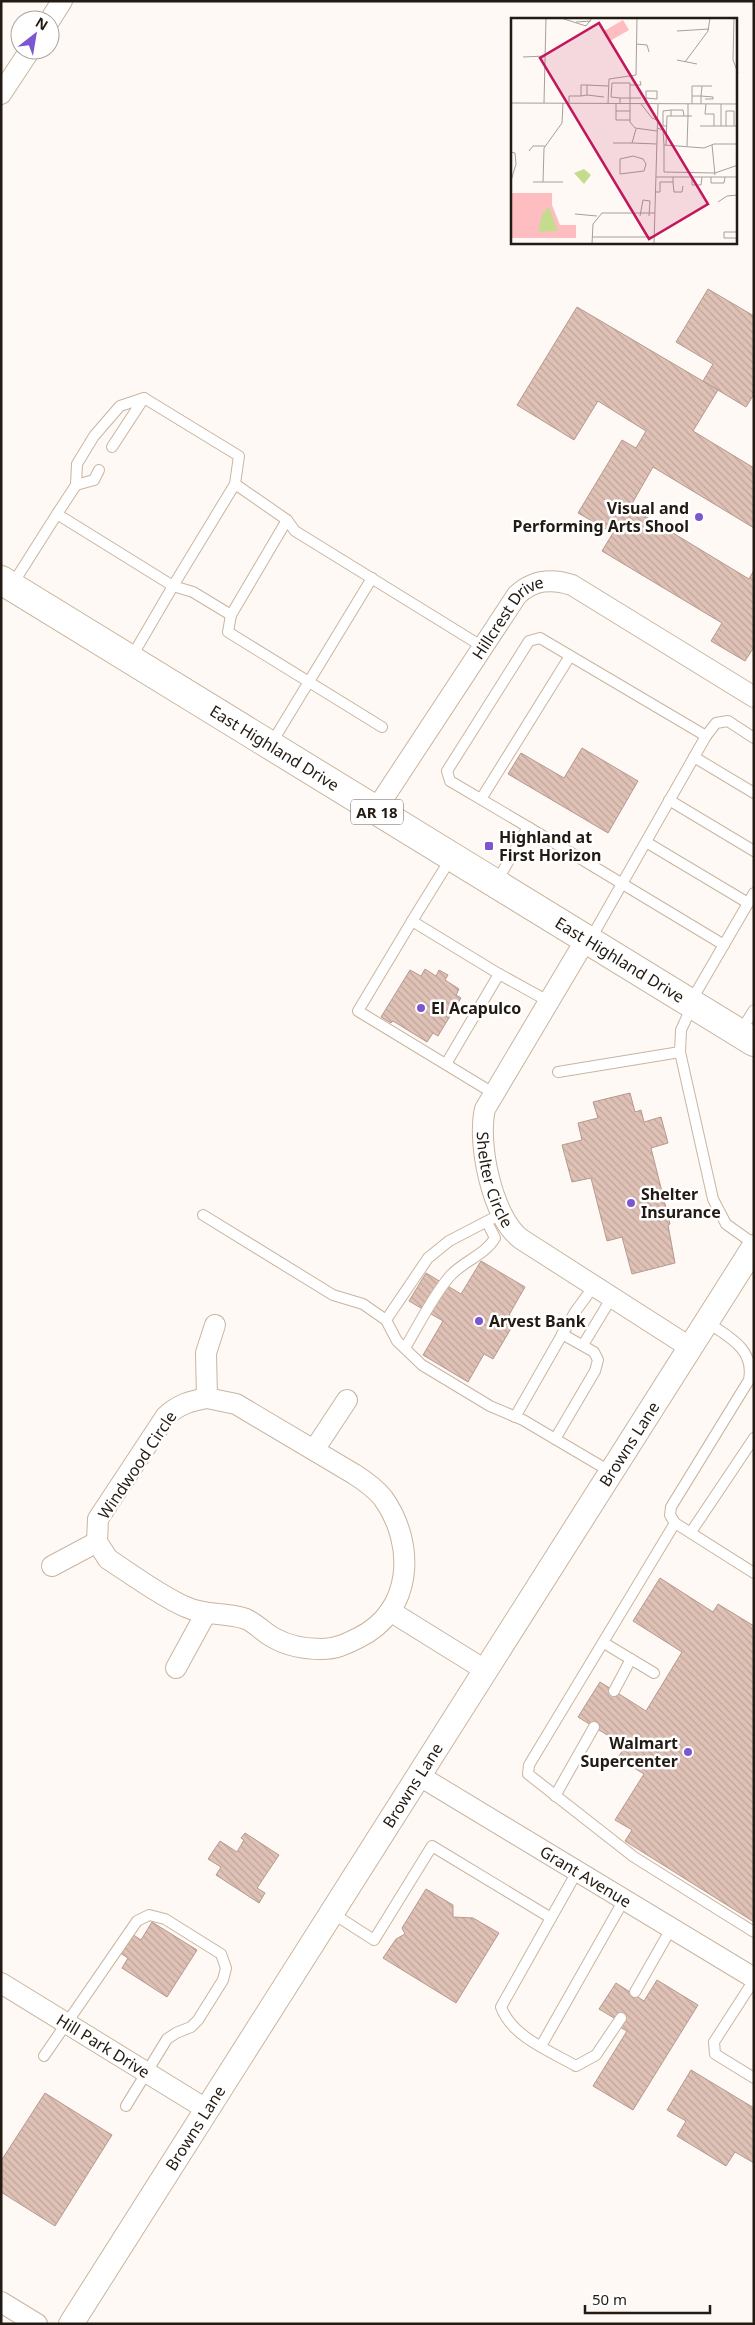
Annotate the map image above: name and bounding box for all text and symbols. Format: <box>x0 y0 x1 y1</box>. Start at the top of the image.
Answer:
north arrow <box>10 10 60 60</box>
text: N <box>32 12 52 35</box>
inset map <box>511 18 738 244</box>
place label: Visual and Performing Arts Shool <box>513 497 689 537</box>
marker: Visual and Performing Arts Shool <box>693 511 705 523</box>
street label: Hillcrest Drive <box>467 571 546 664</box>
street label: East Highland Drive <box>206 700 343 796</box>
road number: AR 18 <box>351 800 403 824</box>
place label: Highland at First Horizon <box>499 826 601 866</box>
marker: Highland at First Horizon <box>483 840 495 852</box>
street label: East Highland Drive <box>551 912 689 1008</box>
place label: El Acapulco <box>431 997 521 1019</box>
marker: El Acapulco <box>415 1002 427 1014</box>
street label: Shelter Circle <box>472 1131 518 1232</box>
place label: Shelter Insurance <box>641 1183 721 1223</box>
marker: Shelter Insurance <box>625 1197 637 1209</box>
place label: Arvest Bank <box>489 1310 586 1332</box>
marker: Arvest Bank <box>473 1315 485 1327</box>
street label: Browns Lane <box>594 1397 664 1491</box>
street label: Windwood Circle <box>93 1407 181 1523</box>
place label: Walmart Supercenter <box>580 1732 678 1772</box>
street label: Browns Lane <box>378 1738 448 1832</box>
marker: Walmart Supercenter <box>682 1746 694 1758</box>
street label: Grant Avenue <box>536 1840 636 1912</box>
street label: Hill Park Drive <box>52 2009 154 2083</box>
street label: Browns Lane <box>160 2081 230 2175</box>
scale bar <box>585 2282 710 2314</box>
text: 50 m <box>592 2289 627 2309</box>

